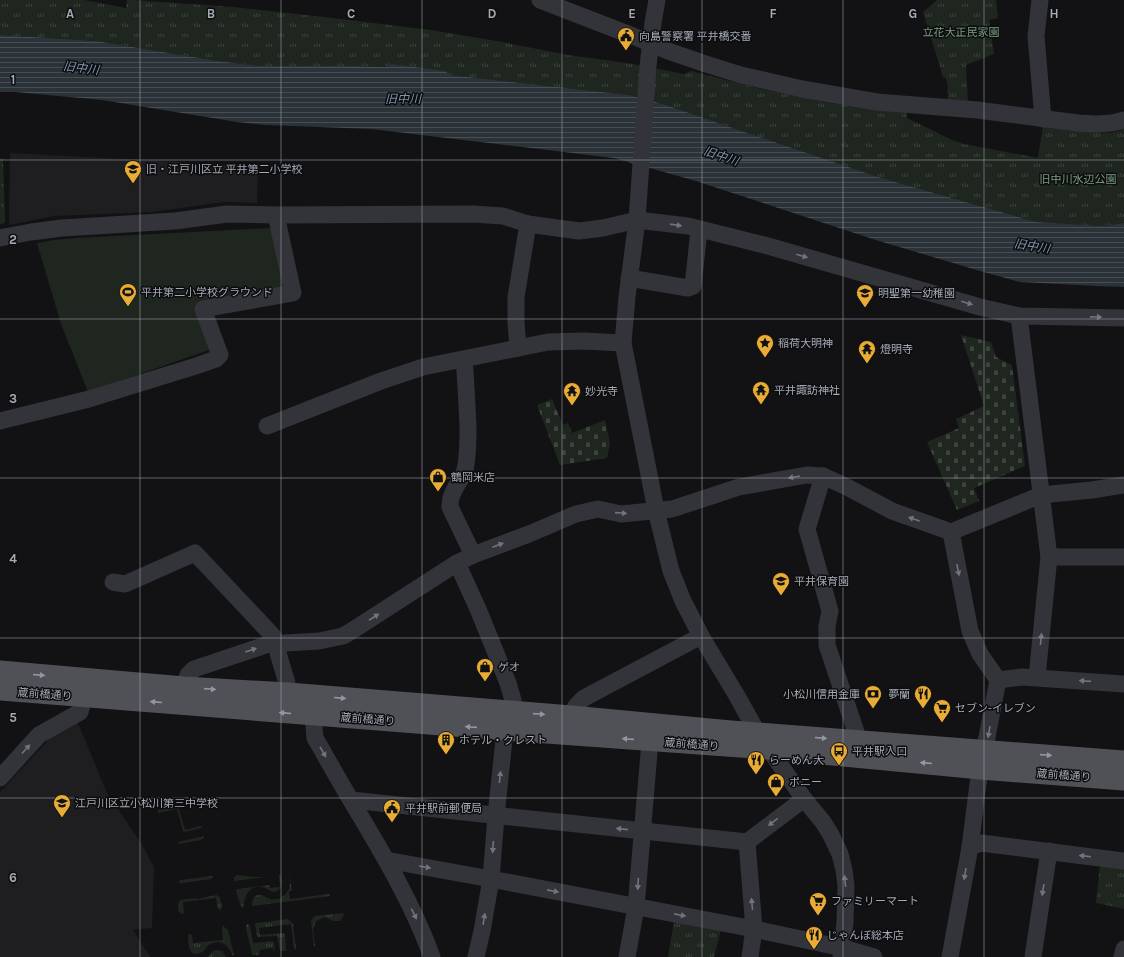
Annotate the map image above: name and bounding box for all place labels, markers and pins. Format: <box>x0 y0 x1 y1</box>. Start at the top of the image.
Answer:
public building icon: 向島警察署 平井橋交番 <box>616 26 636 51</box>
place label: 向島警察署 平井橋交番 <box>639 30 752 43</box>
school or university icon: 旧・江戸川区立 平井第二小学校 <box>123 159 143 184</box>
place label: 旧・江戸川区立 平井第二小学校 <box>146 163 303 176</box>
sports icon: 平井第二小学校グラウンド <box>118 282 138 307</box>
school or university icon: 明聖第一幼稚園 <box>855 283 875 308</box>
place label: 平井第二小学校グラウンド <box>141 286 273 299</box>
place label: 明聖第一幼稚園 <box>878 287 955 300</box>
place icon: 稲荷大明神 <box>755 333 775 358</box>
place label: 稲荷大明神 <box>778 337 833 350</box>
temple icon: 燈明寺 <box>857 339 877 364</box>
place label: 燈明寺 <box>880 343 913 356</box>
temple icon: 平井諏訪神社 <box>751 380 771 405</box>
temple icon: 妙光寺 <box>562 381 582 406</box>
place label: 平井諏訪神社 <box>774 384 840 397</box>
place label: 妙光寺 <box>585 385 618 398</box>
shop icon: 鶴岡米店 <box>428 467 448 492</box>
place label: 鶴岡米店 <box>451 471 495 484</box>
school or university icon: 平井保育園 <box>771 571 791 596</box>
place label: 平井保育園 <box>794 575 849 588</box>
shop icon: ゲオ <box>475 657 495 682</box>
place label: ゲオ <box>498 661 520 674</box>
bank icon: 小松川信用金庫 <box>863 684 883 709</box>
restaurant icon: 夢蘭 <box>913 684 933 709</box>
place label: 小松川信用金庫 <box>783 688 860 701</box>
place label: 夢蘭 <box>888 688 910 701</box>
supermarket icon: セブン-イレブン <box>932 698 952 723</box>
place label: セブン-イレブン <box>955 702 1036 715</box>
building icon: ホテル・クレスト <box>436 730 456 755</box>
place label: ホテル・クレスト <box>459 734 547 747</box>
bus stop icon: 平井駅入口 <box>829 741 849 766</box>
place label: 平井駅入口 <box>852 745 907 758</box>
restaurant icon: らーめん大 <box>746 750 766 775</box>
place label: らーめん大 <box>769 754 824 767</box>
shop icon: ポニー <box>766 772 786 797</box>
place label: ポニー <box>789 776 822 789</box>
school or university icon: 江戸川区立小松川第三中学校 <box>52 793 72 818</box>
place label: 江戸川区立小松川第三中学校 <box>75 797 218 810</box>
public building icon: 平井駅前郵便局 <box>382 798 402 823</box>
place label: 平井駅前郵便局 <box>405 802 482 815</box>
supermarket icon: ファミリーマート <box>808 891 828 916</box>
place label: ファミリーマート <box>831 895 919 908</box>
restaurant icon: じゃんぼ総本店 <box>804 925 824 950</box>
place label: じゃんぼ総本店 <box>827 929 904 942</box>

